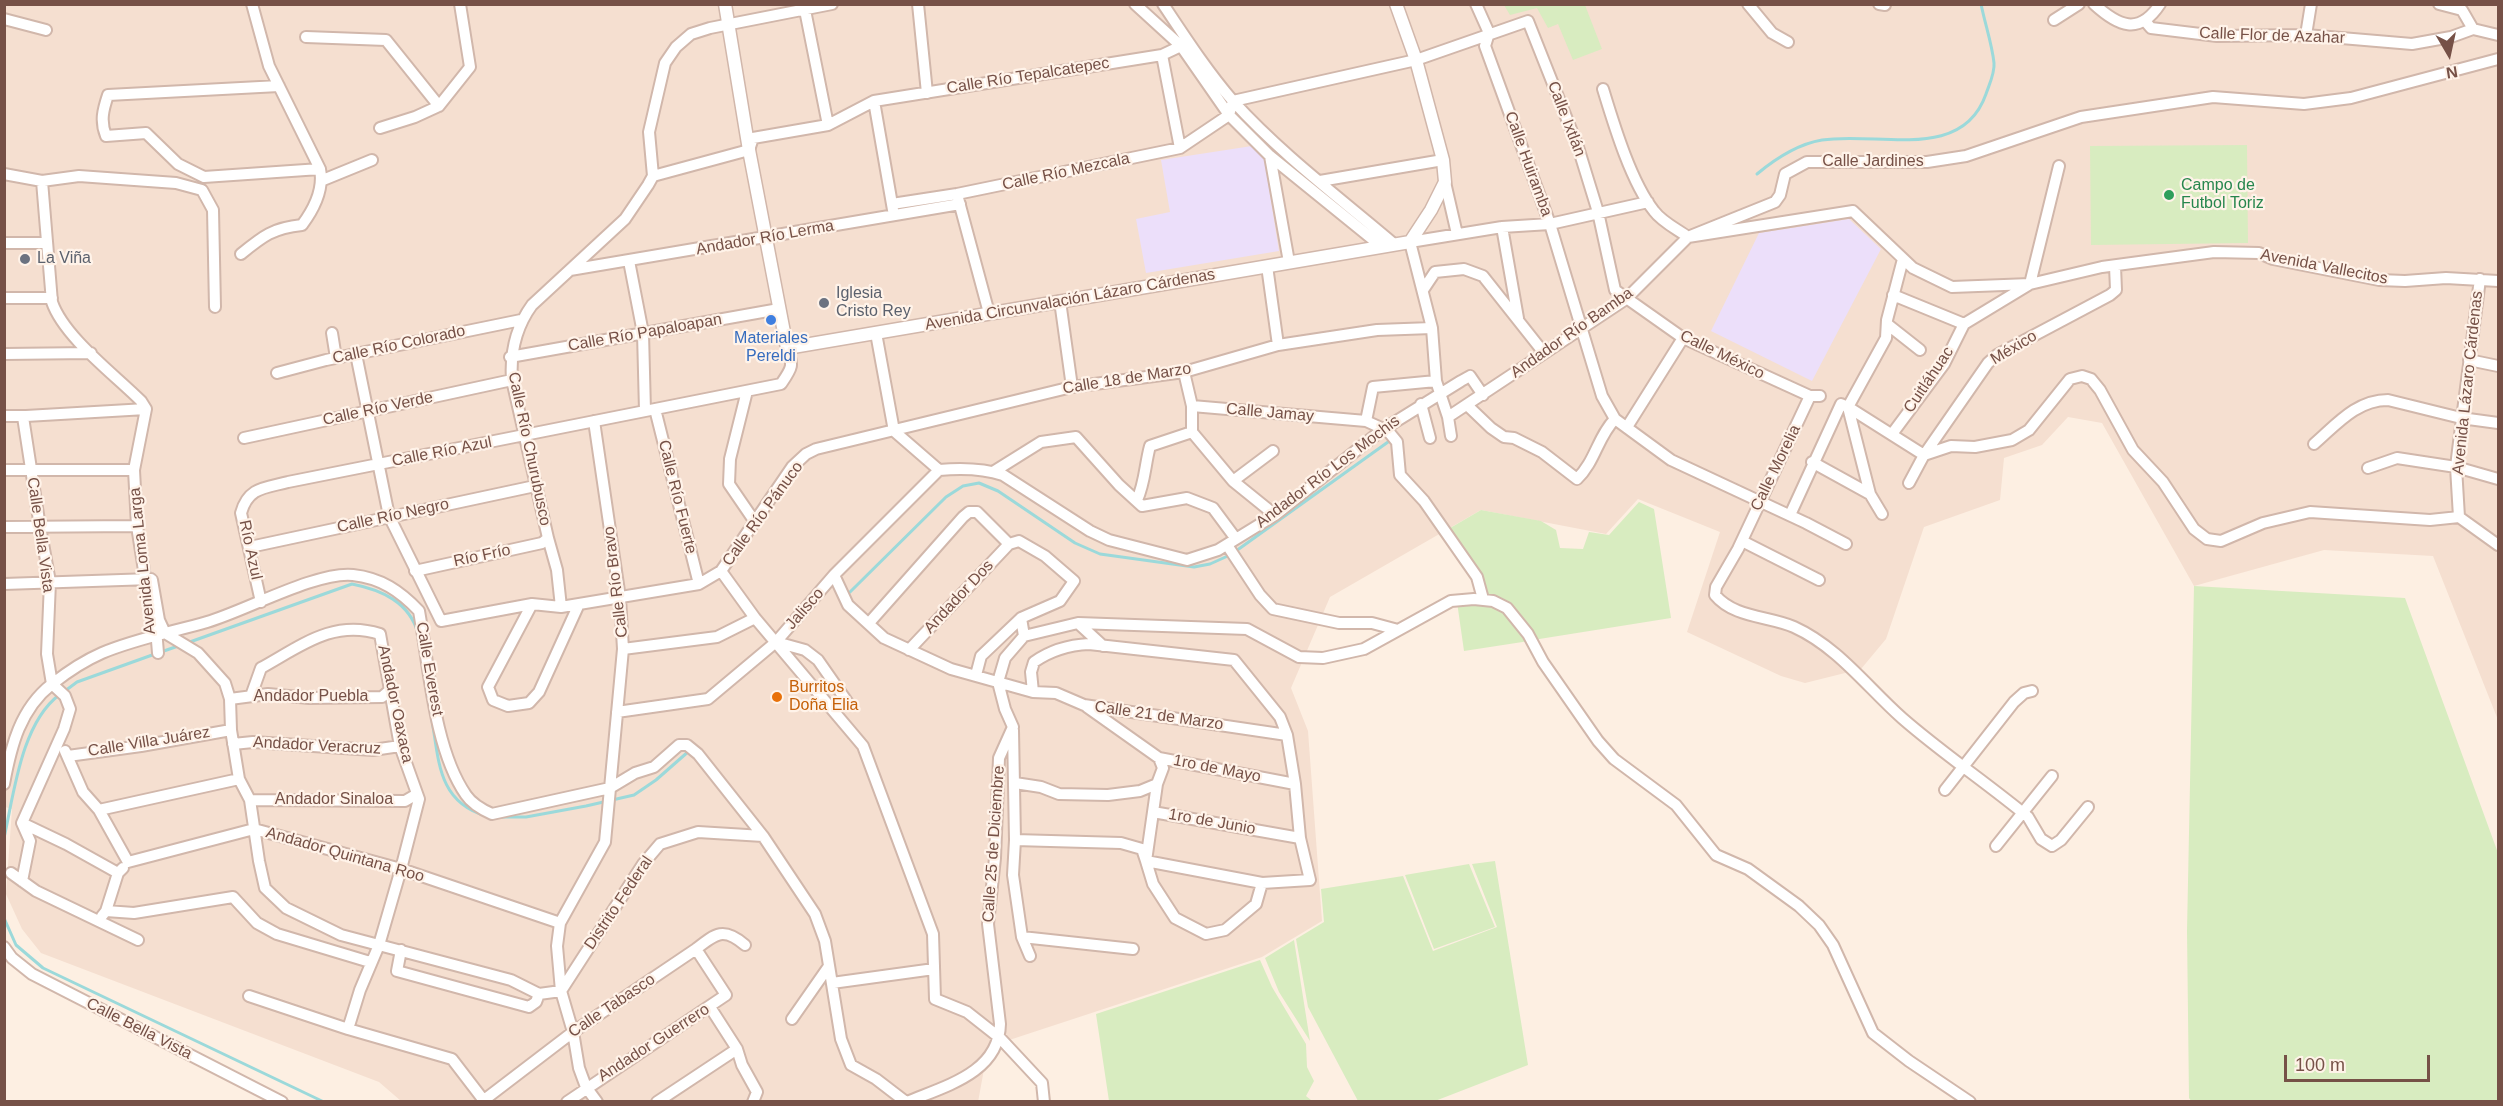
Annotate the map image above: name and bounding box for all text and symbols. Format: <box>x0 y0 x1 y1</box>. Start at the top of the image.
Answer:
street label: Calle Flor de Azahar <box>2199 24 2345 48</box>
north arrow <box>2419 24 2479 84</box>
street label: Calle Río Tepalcatepec <box>945 54 1111 98</box>
text: N <box>2445 63 2459 82</box>
street label: Calle Ixtlán <box>1543 79 1589 159</box>
street label: Calle Huiramba <box>1500 109 1556 219</box>
street label: Calle Río Mezcala <box>1001 149 1131 195</box>
street label: Calle Jardines <box>1822 152 1924 172</box>
place label: Campo de Futbol Toriz <box>2181 176 2264 214</box>
marker: Campo de Futbol Toriz <box>2162 188 2176 202</box>
street label: Andador Río Lerma <box>695 216 835 260</box>
street label: Avenida Vallecitos <box>2259 245 2389 289</box>
place label: La Viña <box>37 249 91 269</box>
marker: La Viña <box>18 252 32 266</box>
street label: Avenida Circunvalación Lázaro Cárdenas <box>924 265 1216 335</box>
place label: Iglesia Cristo Rey <box>836 284 911 322</box>
street label: Andador Río Bamba <box>1507 284 1637 382</box>
street label: Avenida Lázaro Cárdenas <box>2449 290 2487 476</box>
marker: Iglesia Cristo Rey <box>817 296 831 310</box>
street label: Calle Río Papaloapan <box>567 310 723 356</box>
marker: Materiales Pereldi <box>764 313 778 327</box>
street label: Calle Río Colorado <box>331 322 467 368</box>
street label: Calle México <box>1677 326 1767 384</box>
street label: México <box>1987 327 2041 369</box>
place label: Materiales Pereldi <box>734 329 808 367</box>
street label: Cuitláhuac <box>1900 343 1958 417</box>
street label: Calle 18 de Marzo <box>1061 359 1193 399</box>
street label: Calle Río Churubusco <box>503 370 555 528</box>
street label: Calle Río Verde <box>321 388 435 430</box>
street label: Calle Jamay <box>1225 400 1315 426</box>
street label: Andador Río Los Mochis <box>1252 412 1404 532</box>
street label: Calle Morelia <box>1747 422 1805 514</box>
street label: Calle Río Azul <box>390 433 494 471</box>
street label: Calle Río Fuerte <box>654 438 700 556</box>
street label: Calle Río Pánuco <box>719 458 807 570</box>
street label: Calle Bella Vista <box>22 476 58 594</box>
street label: Avenida Loma Larga <box>126 487 160 635</box>
street label: Calle Río Negro <box>335 495 451 537</box>
street label: Río Azul <box>234 518 266 582</box>
street label: Calle Río Bravo <box>600 525 632 639</box>
street label: Río Frío <box>452 541 512 571</box>
street label: Andador Dos <box>920 556 998 638</box>
street label: Jalisco <box>782 584 828 634</box>
street label: Calle Everest <box>411 620 447 718</box>
street label: Andador Oaxaca <box>373 643 417 765</box>
place label: Burritos Doña Elia <box>789 678 858 716</box>
street label: Andador Puebla <box>254 687 368 707</box>
marker: Burritos Doña Elia <box>770 690 784 704</box>
street label: Calle 21 de Marzo <box>1093 697 1225 735</box>
street label: Calle Villa Juárez <box>87 723 211 761</box>
street label: Andador Veracruz <box>253 733 381 759</box>
street label: 1ro de Mayo <box>1172 751 1262 787</box>
street label: Calle 25 de Diciembre <box>979 765 1009 923</box>
street label: Andador Sinaloa <box>275 790 393 810</box>
street label: 1ro de Junio <box>1167 805 1257 839</box>
street label: Andador Quintana Roo <box>264 823 426 887</box>
street label: Distrito Federal <box>581 853 657 953</box>
street label: Calle Tabasco <box>565 970 659 1042</box>
street label: Calle Bella Vista <box>83 994 195 1064</box>
street label: Andador Guerrero <box>595 1000 713 1086</box>
scale bar <box>2287 1043 2432 1081</box>
text: 100 m <box>2295 1055 2345 1075</box>

